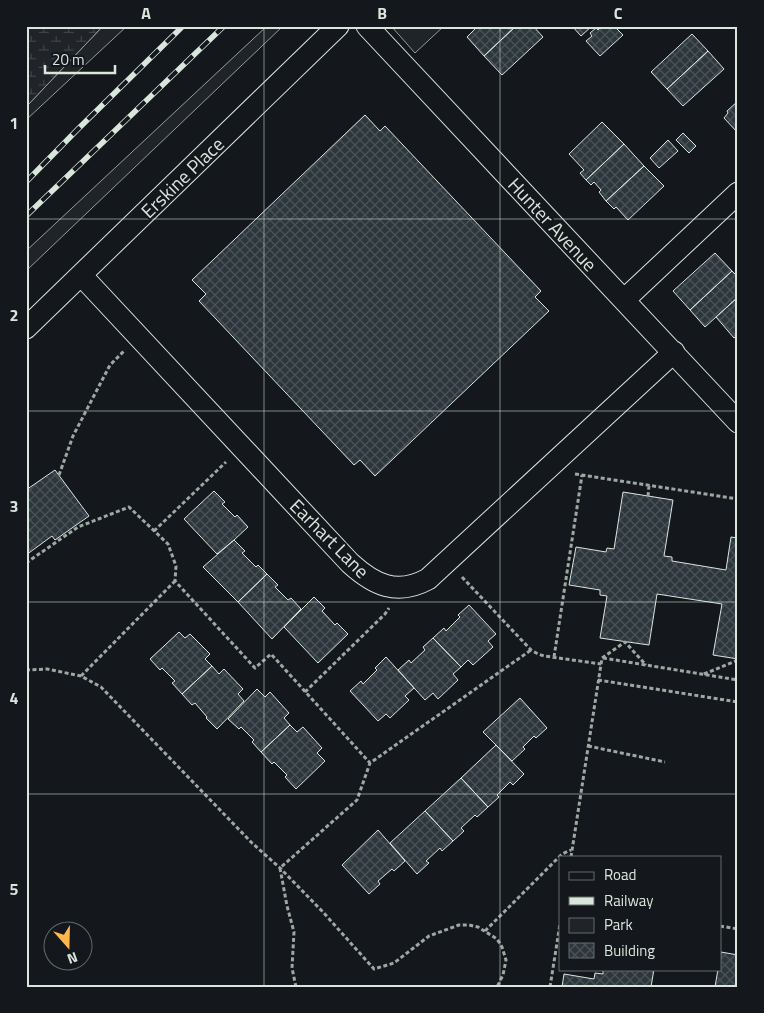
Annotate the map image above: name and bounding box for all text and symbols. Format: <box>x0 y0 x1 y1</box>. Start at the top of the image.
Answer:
text: A <box>141 1 151 25</box>
text: B <box>377 1 387 25</box>
text: C <box>614 1 623 25</box>
scale bar <box>45 42 115 74</box>
text: 20 m <box>52 48 85 71</box>
text: 1 <box>10 111 18 135</box>
street label: Erskine Place <box>134 130 230 224</box>
street label: Hunter Avenue <box>502 170 604 278</box>
text: 2 <box>10 303 18 327</box>
street label: Earhart Lane <box>284 492 376 584</box>
text: 3 <box>10 494 18 518</box>
text: 4 <box>10 686 19 710</box>
legend <box>559 856 722 970</box>
text: Road <box>604 863 636 886</box>
text: 5 <box>10 877 19 901</box>
text: Railway <box>604 889 654 912</box>
text: Park <box>604 913 633 936</box>
north arrow <box>42 920 92 970</box>
text: Building <box>604 939 655 962</box>
text: N <box>64 947 81 970</box>

